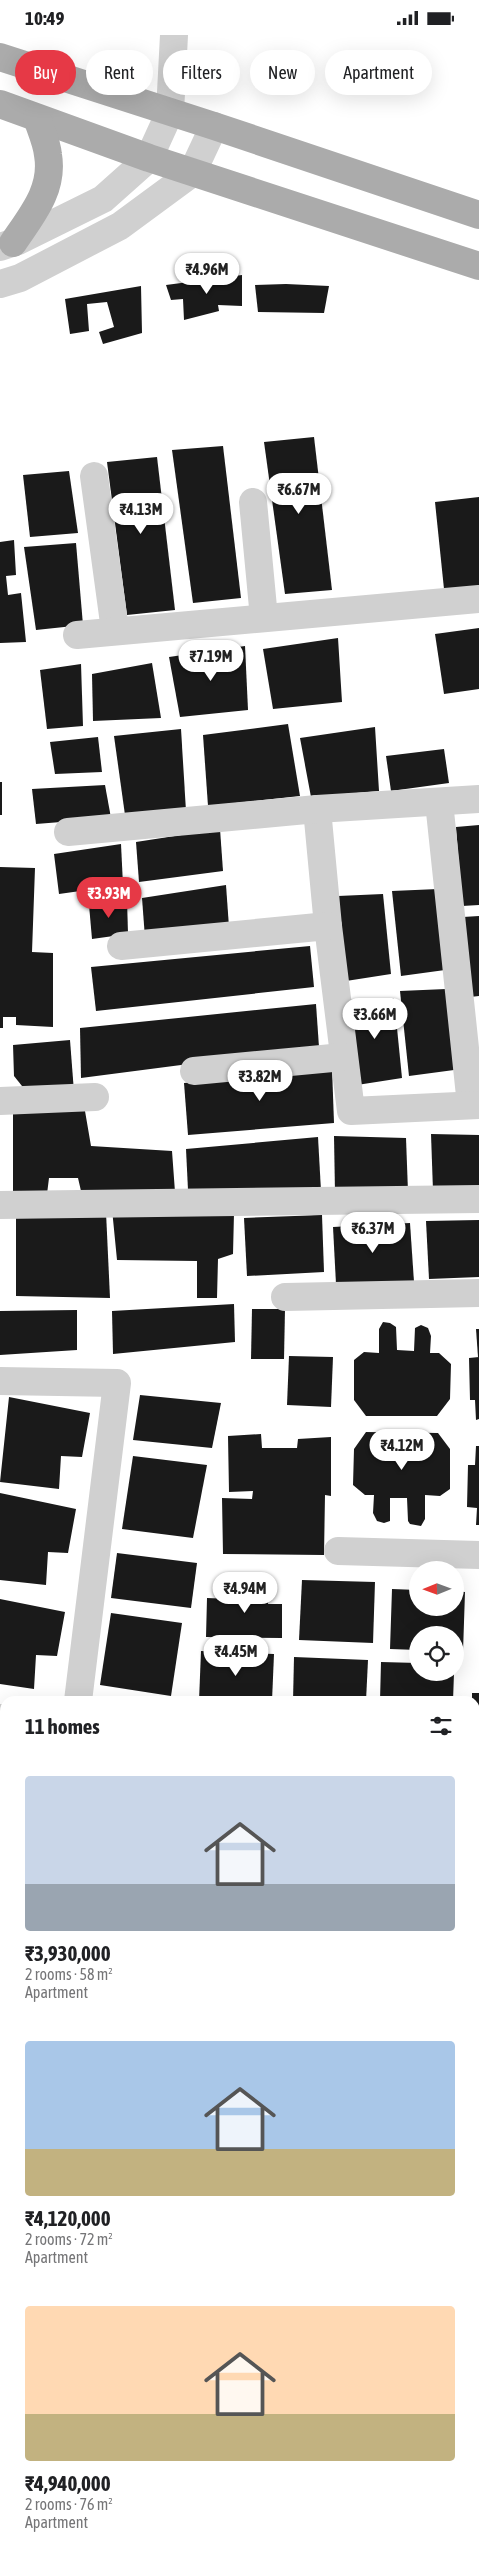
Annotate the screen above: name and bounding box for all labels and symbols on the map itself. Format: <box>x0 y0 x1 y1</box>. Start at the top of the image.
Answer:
pin: ₹4.96M <box>166 253 248 295</box>
pin: ₹6.67M <box>258 473 340 515</box>
pin: ₹4.13M <box>100 493 182 535</box>
pin: ₹7.19M <box>170 639 252 682</box>
pin: ₹3.93M <box>68 877 150 919</box>
pin: ₹3.66M <box>334 997 416 1040</box>
pin: ₹3.82M <box>219 1059 301 1102</box>
pin: ₹6.37M <box>332 1211 414 1254</box>
pin: ₹4.12M <box>361 1429 443 1471</box>
north arrow <box>409 1561 464 1616</box>
pin: ₹4.94M <box>204 1571 286 1614</box>
pin: ₹4.45M <box>195 1635 277 1677</box>

